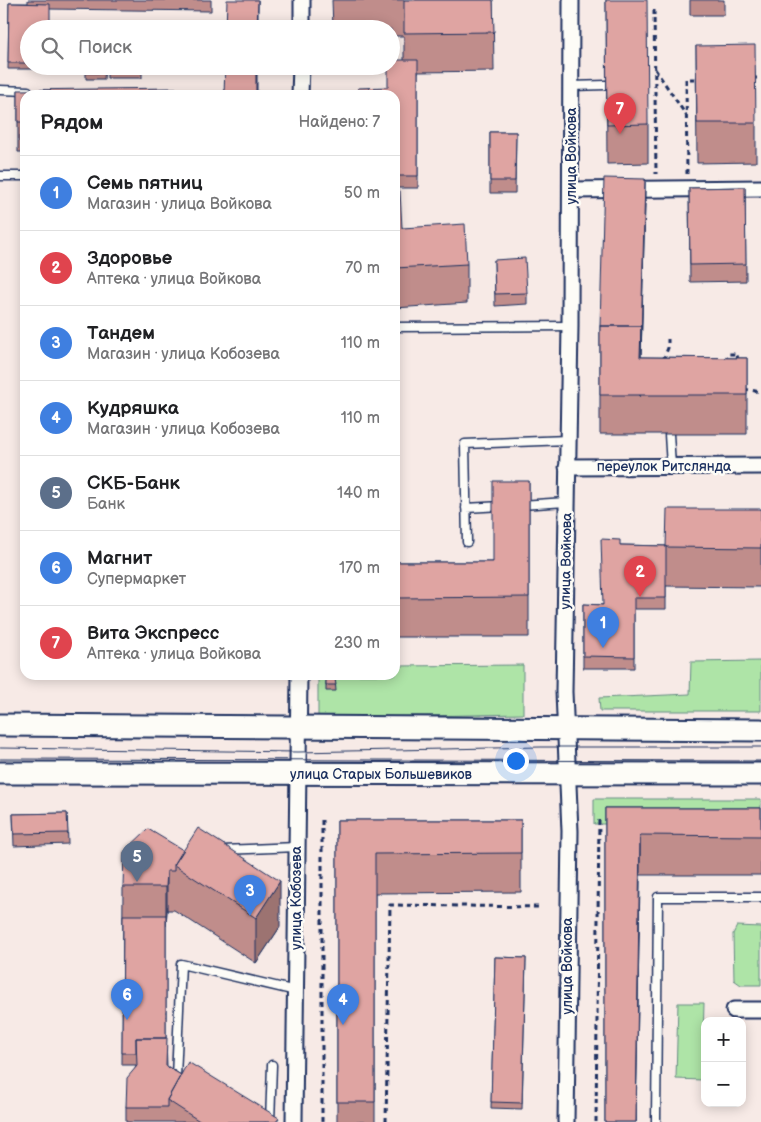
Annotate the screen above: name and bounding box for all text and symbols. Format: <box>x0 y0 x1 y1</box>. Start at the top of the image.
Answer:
search box <box>20 20 400 75</box>
icon: search <box>38 34 66 62</box>
text: Поиск <box>78 36 132 59</box>
pin: 7 <box>604 93 636 134</box>
street label: улица Войкова <box>563 107 580 204</box>
text: Рядом <box>40 110 103 135</box>
text: Найдено: 7 <box>298 113 380 132</box>
text: Семь пятниц <box>87 172 203 195</box>
text: 1 <box>53 184 59 203</box>
text: 50 m <box>344 184 380 203</box>
text: Магазин · улица Войкова <box>87 195 272 214</box>
text: Здоровье <box>87 247 172 270</box>
text: 2 <box>51 259 61 278</box>
text: 70 m <box>345 259 380 278</box>
text: Аптека · улица Войкова <box>87 270 261 289</box>
text: Тандем <box>87 322 155 345</box>
text: 3 <box>51 334 61 353</box>
text: 110 m <box>341 334 380 353</box>
text: Магазин · улица Кобозева <box>87 345 280 364</box>
text: Кудряшка <box>87 397 179 420</box>
text: 4 <box>51 409 61 428</box>
text: 110 m <box>341 409 380 428</box>
text: Магазин · улица Кобозева <box>87 420 280 439</box>
street label: переулок Ритслянда <box>597 458 732 475</box>
text: СКБ-Банк <box>87 472 180 495</box>
text: 5 <box>51 484 61 503</box>
text: 140 m <box>337 484 380 503</box>
text: Банк <box>87 495 125 514</box>
street label: улица Войкова <box>557 512 575 610</box>
text: Магнит <box>87 547 152 570</box>
pin: 2 <box>624 556 656 597</box>
text: 6 <box>51 559 61 578</box>
text: 170 m <box>339 559 380 578</box>
text: Супермаркет <box>87 570 186 589</box>
pin: 1 <box>587 607 619 648</box>
text: Вита Экспресс <box>87 622 219 645</box>
text: 7 <box>52 634 60 653</box>
text: 230 m <box>334 634 380 653</box>
text: Аптека · улица Войкова <box>87 645 261 664</box>
your location <box>503 748 529 774</box>
street label: улица Старых Большевиков <box>290 766 473 783</box>
pin: 5 <box>121 841 153 882</box>
street label: улица Кобозева <box>288 845 305 950</box>
pin: 3 <box>234 875 266 916</box>
street label: улица Войкова <box>559 917 576 1014</box>
pin: 6 <box>111 979 143 1020</box>
pin: 4 <box>327 984 359 1025</box>
map controls <box>701 1017 746 1107</box>
button: + <box>701 1017 746 1062</box>
button: − <box>701 1062 746 1107</box>

